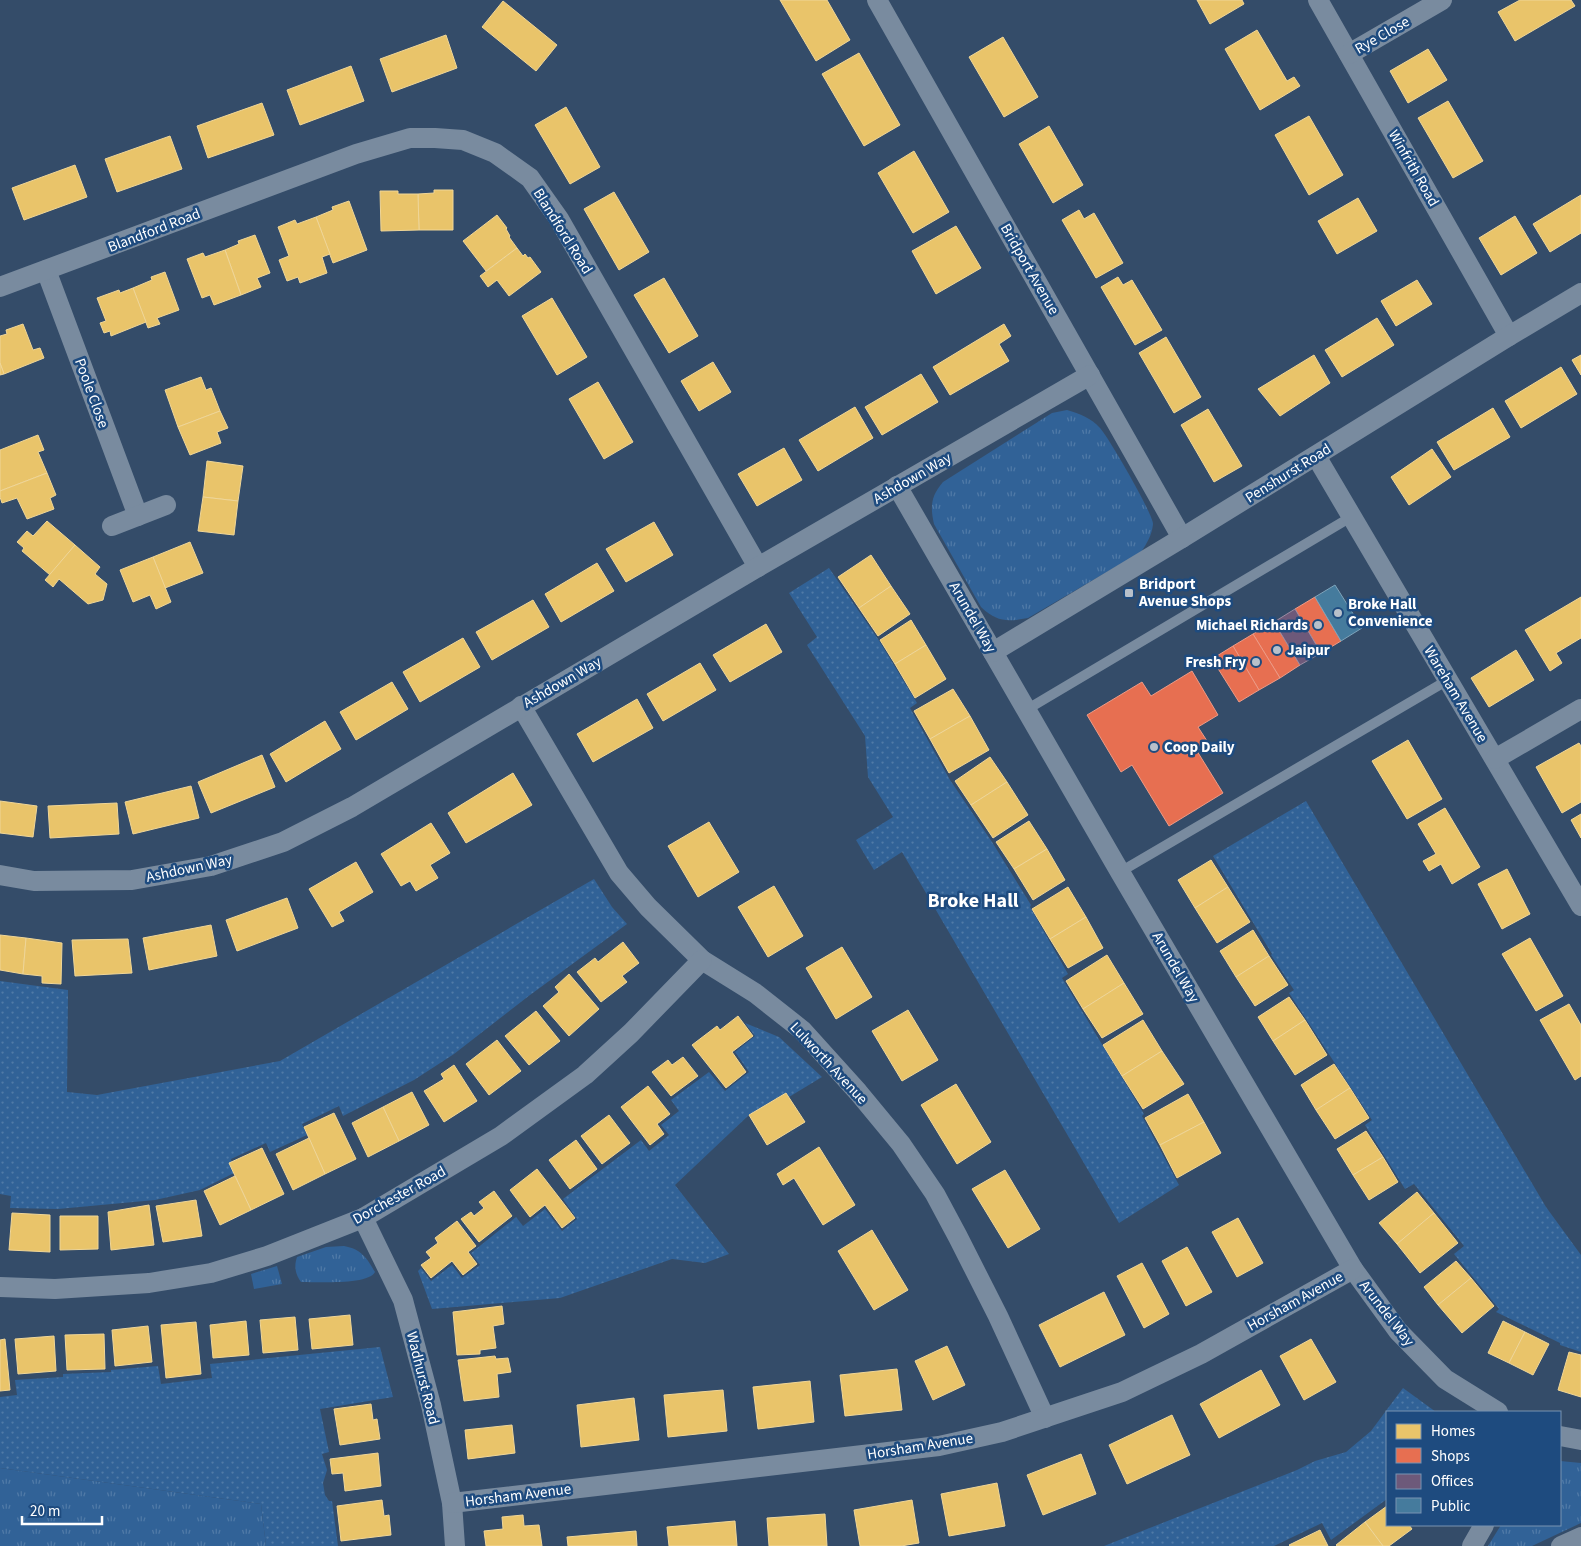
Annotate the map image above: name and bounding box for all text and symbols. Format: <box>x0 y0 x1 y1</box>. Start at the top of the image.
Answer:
street label: Rye Close <box>1351 11 1414 60</box>
street label: Winfrith Road <box>1383 126 1444 210</box>
street label: Blandford Road <box>528 184 597 278</box>
street label: Blandford Road <box>105 203 204 258</box>
street label: Bridport Avenue <box>995 220 1064 319</box>
street label: Poole Close <box>69 355 114 431</box>
street label: Penshurst Road <box>1241 439 1335 508</box>
street label: Ashdown Way <box>869 447 955 509</box>
place label: Bridport Avenue Shops <box>1138 574 1231 612</box>
street label: Arundel Way <box>944 578 1001 656</box>
marker: Bridport Avenue Shops <box>1123 587 1135 599</box>
place label: Broke Hall Convenience <box>1348 594 1433 632</box>
marker: Broke Hall Convenience <box>1332 607 1344 619</box>
place label: Michael Richards <box>1196 615 1308 636</box>
marker: Michael Richards <box>1312 619 1324 631</box>
place label: Jaipur <box>1287 640 1330 661</box>
street label: Wareham Avenue <box>1419 642 1493 746</box>
marker: Jaipur <box>1271 644 1283 656</box>
street label: Ashdown Way <box>519 651 605 713</box>
place label: Fresh Fry <box>1185 652 1246 673</box>
marker: Fresh Fry <box>1250 656 1262 668</box>
place label: Coop Daily <box>1164 737 1235 758</box>
marker: Coop Daily <box>1148 741 1160 753</box>
street label: Ashdown Way <box>144 849 234 888</box>
district label: Broke Hall <box>927 887 1019 915</box>
street label: Arundel Way <box>1147 928 1204 1006</box>
street label: Lulworth Avenue <box>785 1018 872 1109</box>
street label: Dorchester Road <box>349 1161 450 1230</box>
street label: Horsham Avenue <box>1243 1266 1347 1336</box>
street label: Arundel Way <box>1354 1276 1419 1351</box>
street label: Wadhurst Road <box>401 1329 444 1427</box>
legend <box>1386 1411 1561 1526</box>
text: Homes <box>1431 1421 1475 1442</box>
street label: Horsham Avenue <box>866 1428 974 1465</box>
text: Shops <box>1431 1446 1470 1467</box>
text: Offices <box>1431 1471 1474 1492</box>
street label: Horsham Avenue <box>464 1479 572 1512</box>
scale bar <box>22 1494 102 1526</box>
text: Public <box>1431 1496 1470 1517</box>
text: 20 m <box>30 1501 60 1522</box>

